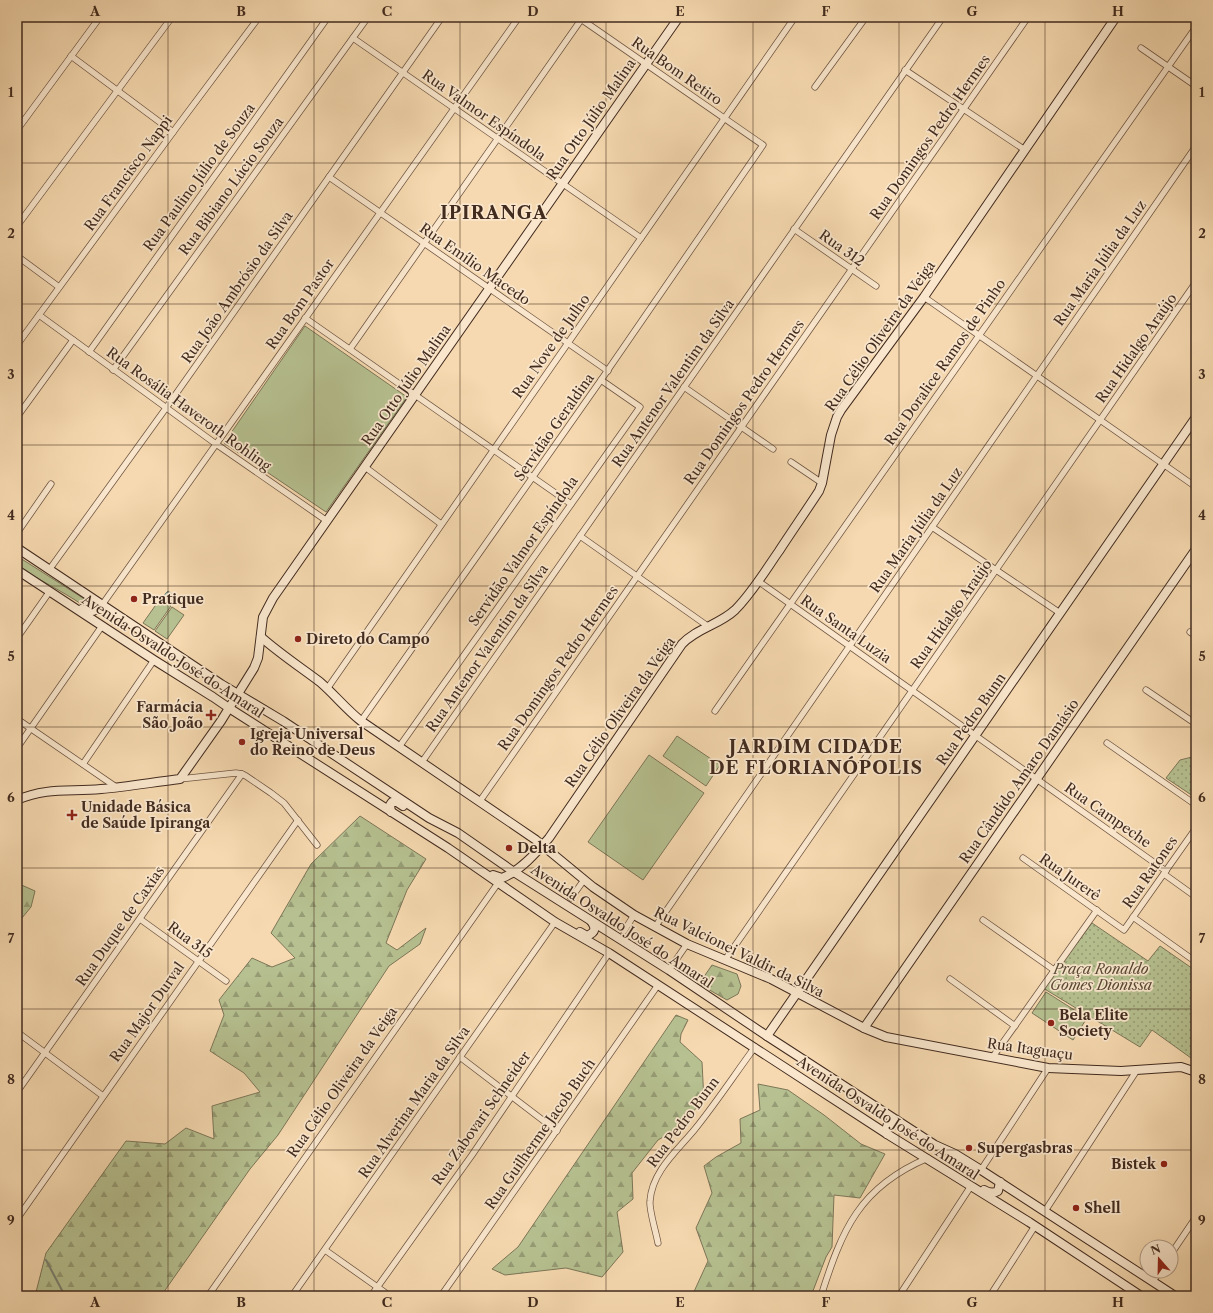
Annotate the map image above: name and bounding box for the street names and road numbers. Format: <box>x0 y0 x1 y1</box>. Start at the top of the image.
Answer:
street label: Rua Bom Retiro <box>628 33 726 109</box>
street label: Rua Domingos Pedro Hermes <box>866 51 994 223</box>
street label: Rua Otto Júlio Malina <box>542 55 640 183</box>
street label: Rua Valmor Espíndola <box>419 66 550 165</box>
street label: Rua Paulino Júlio de Souza <box>139 99 259 255</box>
street label: Rua Francisco Nappi <box>80 112 176 234</box>
street label: Rua Bibiano Lúcio Souza <box>175 113 288 259</box>
street label: Rua Maria Júlia da Luz <box>1050 197 1150 329</box>
street label: Rua João Ambrósio da Silva <box>177 207 297 367</box>
street label: Rua Emílio Macedo <box>416 219 534 309</box>
street label: Rua 312 <box>816 226 868 270</box>
street label: Rua Bom Pastor <box>262 255 338 353</box>
street label: Rua Célio Oliveira da Veiga <box>821 257 939 415</box>
street label: Rua Doralice Ramos de Pinho <box>881 275 1009 449</box>
street label: Rua Nove de Julho <box>508 290 594 402</box>
street label: Rua Hidalgo Araújo <box>1091 290 1181 406</box>
street label: Rua Antenor Valentim da Silva <box>608 295 738 470</box>
street label: Rua Domingos Pedro Hermes <box>680 316 808 488</box>
street label: Rua Otto Júlio Malina <box>357 321 455 449</box>
street label: Rua Rosália Haveroth Rohling <box>103 343 275 475</box>
street label: Servidão Geraldina <box>510 369 598 484</box>
street label: Rua Maria Júlia da Luz <box>866 464 966 596</box>
street label: Servidão Valmor Espíndola <box>464 472 582 629</box>
street label: Rua Hidalgo Araújo <box>906 556 996 672</box>
street label: Rua Antenor Valentim da Silva <box>422 560 552 735</box>
street label: Rua Domingos Pedro Hermes <box>494 582 622 754</box>
street label: Avenida Osvaldo José do Amaral <box>78 590 268 722</box>
street label: Rua Santa Luzia <box>797 591 895 667</box>
street label: Rua Célio Oliveira da Veiga <box>561 633 679 791</box>
street label: Rua Pedro Bunn <box>932 669 1010 769</box>
street label: Rua Cândido Amaro Damásio <box>955 695 1083 867</box>
street label: Rua Campeche <box>1061 779 1155 852</box>
street label: Rua Ratones <box>1119 833 1181 911</box>
street label: Rua Jurerê <box>1036 849 1104 905</box>
street label: Avenida Osvaldo José do Amaral <box>527 860 717 992</box>
street label: Rua Duque de Caxias <box>72 862 168 990</box>
street label: Rua Valcionei Valdir da Silva <box>651 903 828 1001</box>
street label: Rua 315 <box>164 918 216 962</box>
street label: Rua Major Durval <box>106 959 188 1065</box>
street label: Rua Célio Oliveira da Veiga <box>283 1003 401 1161</box>
street label: Rua Alverina Maria da Silva <box>354 1022 474 1182</box>
street label: Rua Itaguaçu <box>986 1034 1075 1064</box>
street label: Rua Zabovari Schneider <box>428 1047 534 1188</box>
street label: Avenida Osvaldo José do Amaral <box>793 1052 983 1184</box>
street label: Rua Guilherme Jacob Buch <box>481 1055 599 1213</box>
street label: Rua Pedro Bunn <box>643 1073 723 1171</box>

